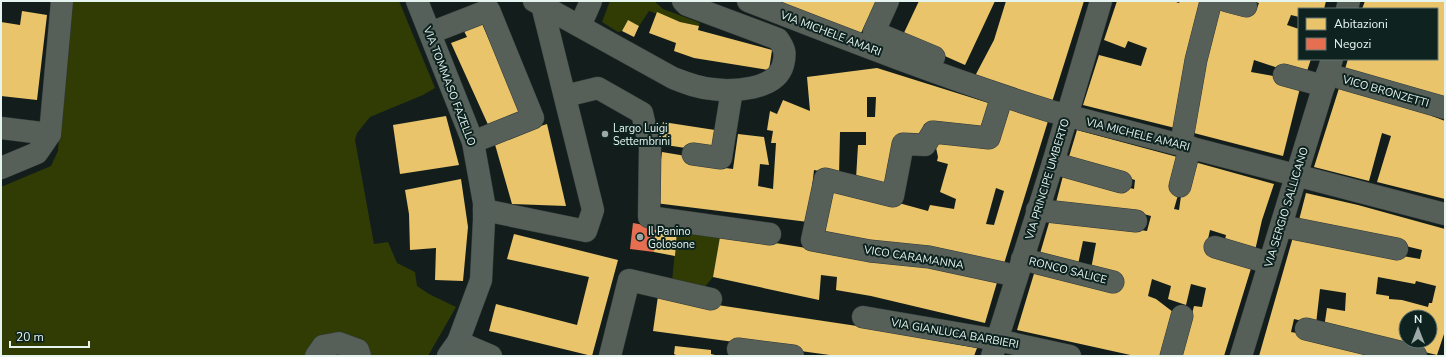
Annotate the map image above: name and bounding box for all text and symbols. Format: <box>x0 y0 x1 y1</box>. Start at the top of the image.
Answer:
street label: VIA MICHELE AMARI <box>777 7 883 60</box>
legend <box>1298 8 1438 60</box>
text: Abitazioni <box>1334 16 1388 32</box>
street label: VIA TOMMASO FAZELLO <box>419 23 479 148</box>
text: Negozi <box>1334 36 1371 52</box>
street label: VICO BRONZETTI <box>1340 72 1431 111</box>
street label: VIA MICHELE AMARI <box>1083 114 1191 155</box>
street label: VIA PRINCIPE UMBERTO <box>1022 117 1073 243</box>
place label: Largo Luigi Settembrini <box>613 121 670 149</box>
marker: Largo Luigi Settembrini <box>600 129 610 139</box>
street label: VIA SERGIO SALLICANO <box>1261 145 1312 270</box>
place label: Il Panino Golosone <box>648 224 695 252</box>
marker: Il Panino Golosone <box>635 232 645 242</box>
street label: VICO CARAMANNA <box>862 242 965 273</box>
street label: RONCO SALICE <box>1027 254 1108 287</box>
north arrow <box>1398 309 1438 349</box>
text: N <box>1414 312 1422 327</box>
street label: VIA GIANLUCA BARBIERI <box>889 315 1020 352</box>
scale bar <box>10 323 89 349</box>
text: 20 m <box>16 329 44 345</box>

